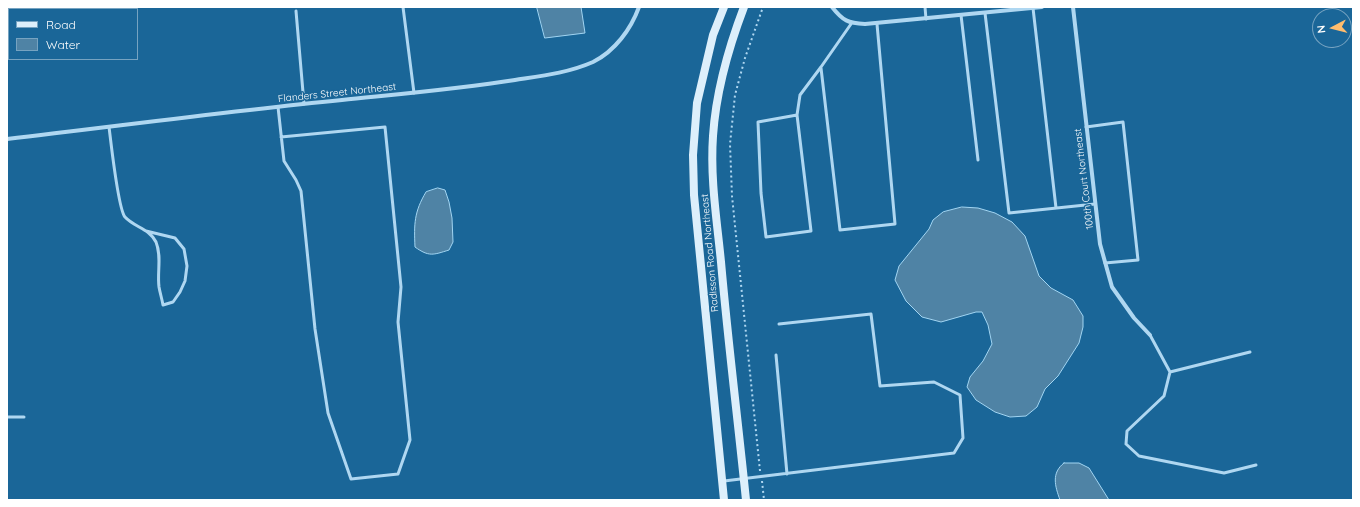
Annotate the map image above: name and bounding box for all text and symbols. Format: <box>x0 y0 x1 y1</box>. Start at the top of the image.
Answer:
legend <box>8 8 138 60</box>
north arrow <box>1312 8 1352 48</box>
text: Road <box>46 17 76 32</box>
text: N <box>1314 24 1329 34</box>
text: Water <box>46 37 80 52</box>
street label: Flanders Street Northeast <box>277 81 397 105</box>
street label: 100th Court Northeast <box>1072 128 1096 230</box>
street label: Radisson Road Northeast <box>699 193 721 313</box>

